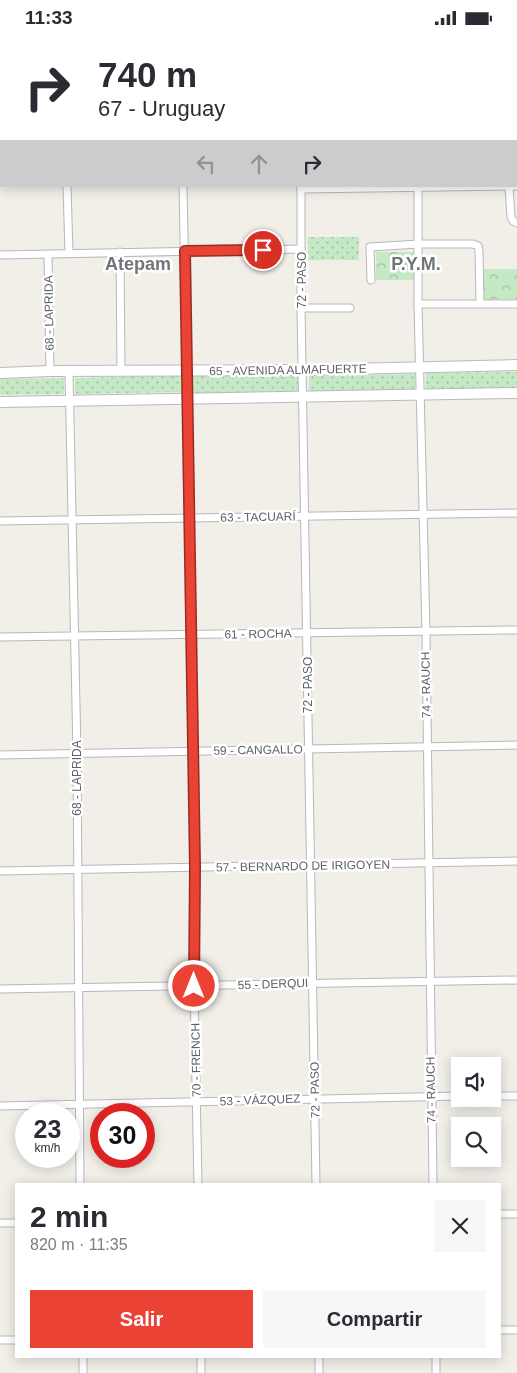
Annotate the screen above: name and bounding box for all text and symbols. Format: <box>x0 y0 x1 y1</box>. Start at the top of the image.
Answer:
text: 11:33 <box>25 7 73 28</box>
icon: right <box>15 55 80 120</box>
text: 740 m <box>98 55 197 94</box>
text: 67 - Uruguay <box>98 96 225 121</box>
icon: left <box>192 150 220 178</box>
icon: ahead <box>245 150 273 178</box>
icon: right <box>298 150 326 178</box>
pin <box>242 229 284 271</box>
icon: arrive <box>249 236 277 264</box>
street label: 72 - PASO <box>295 252 309 308</box>
district label: Atepam <box>105 254 171 274</box>
district label: P.Y.M. <box>391 254 441 274</box>
street label: 68 - LAPRIDA <box>41 275 57 351</box>
street label: 65 - AVENIDA ALMAFUERTE <box>209 362 367 378</box>
street label: 63 - TACUARÍ <box>220 508 297 525</box>
street label: 61 - ROCHA <box>224 626 292 642</box>
street label: 74 - RAUCH <box>418 652 434 718</box>
street label: 72 - PASO <box>301 657 315 713</box>
street label: 68 - LAPRIDA <box>70 740 84 816</box>
street label: 59 - CANGALLO <box>213 742 303 758</box>
street label: 57 - BERNARDO DE IRIGOYEN <box>216 857 390 875</box>
position arrow <box>167 959 219 1011</box>
street label: 55 - DERQUI <box>237 976 309 992</box>
street label: 70 - FRENCH <box>188 1023 204 1097</box>
street label: 74 - RAUCH <box>423 1057 439 1123</box>
map controls <box>451 1057 501 1167</box>
button: sound <box>451 1057 501 1107</box>
street label: 72 - PASO <box>308 1062 322 1118</box>
street label: 53 - VÁZQUEZ <box>219 1091 301 1108</box>
speed limit sign: 30 <box>90 1103 155 1168</box>
text: 23 <box>34 1115 61 1143</box>
button: search <box>451 1117 501 1167</box>
text: km/h <box>34 1141 61 1155</box>
text: 2 min <box>30 1200 108 1233</box>
button: close <box>434 1200 486 1252</box>
text: 820 m · 11:35 <box>30 1236 128 1253</box>
button: Salir <box>30 1290 253 1348</box>
button: Compartir <box>263 1290 486 1348</box>

